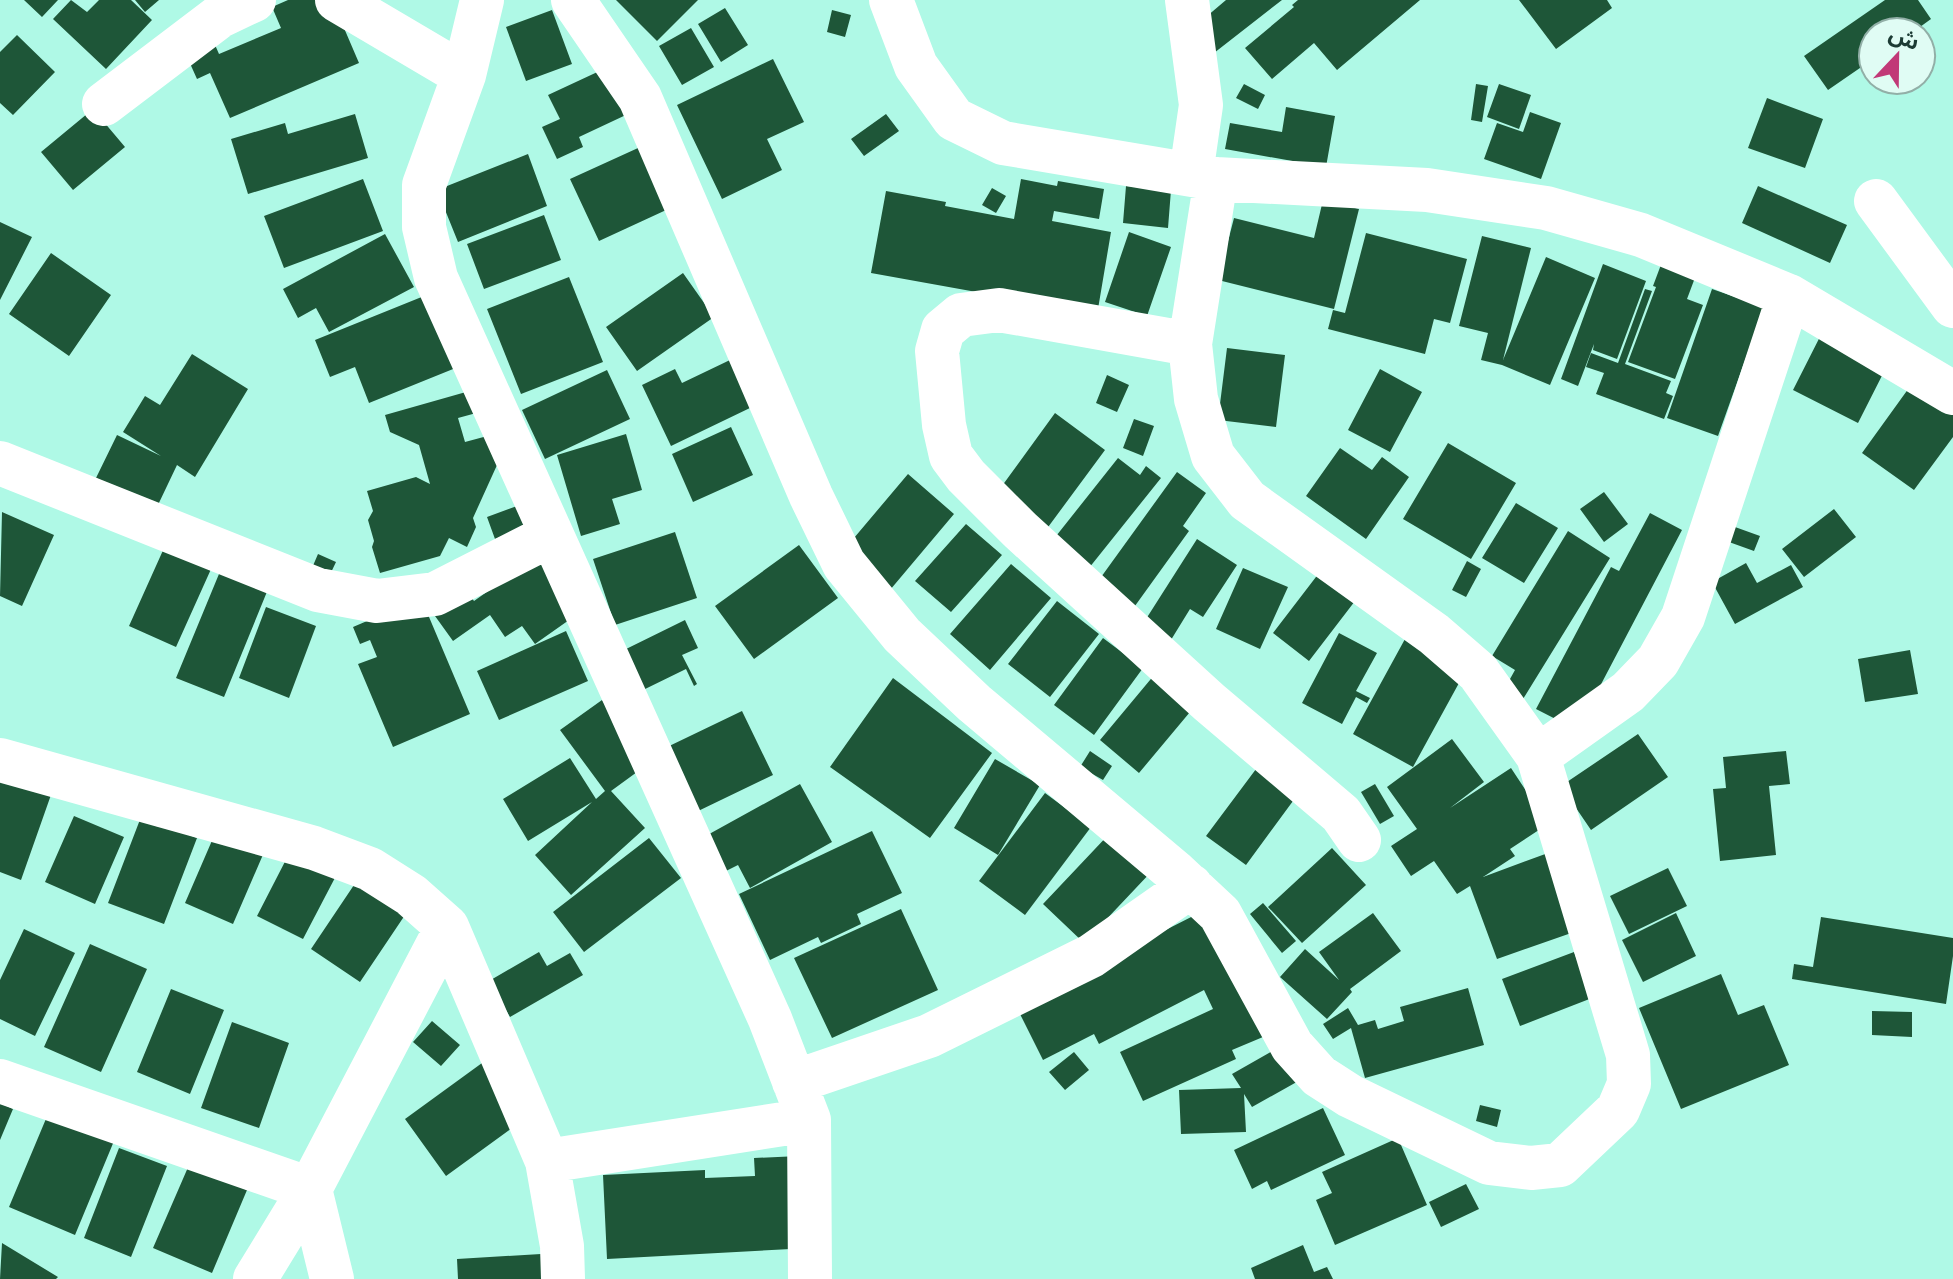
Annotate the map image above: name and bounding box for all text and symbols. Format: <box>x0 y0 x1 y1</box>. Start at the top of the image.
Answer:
north arrow <box>1857 16 1937 96</box>
text: ش <box>1885 20 1923 56</box>

